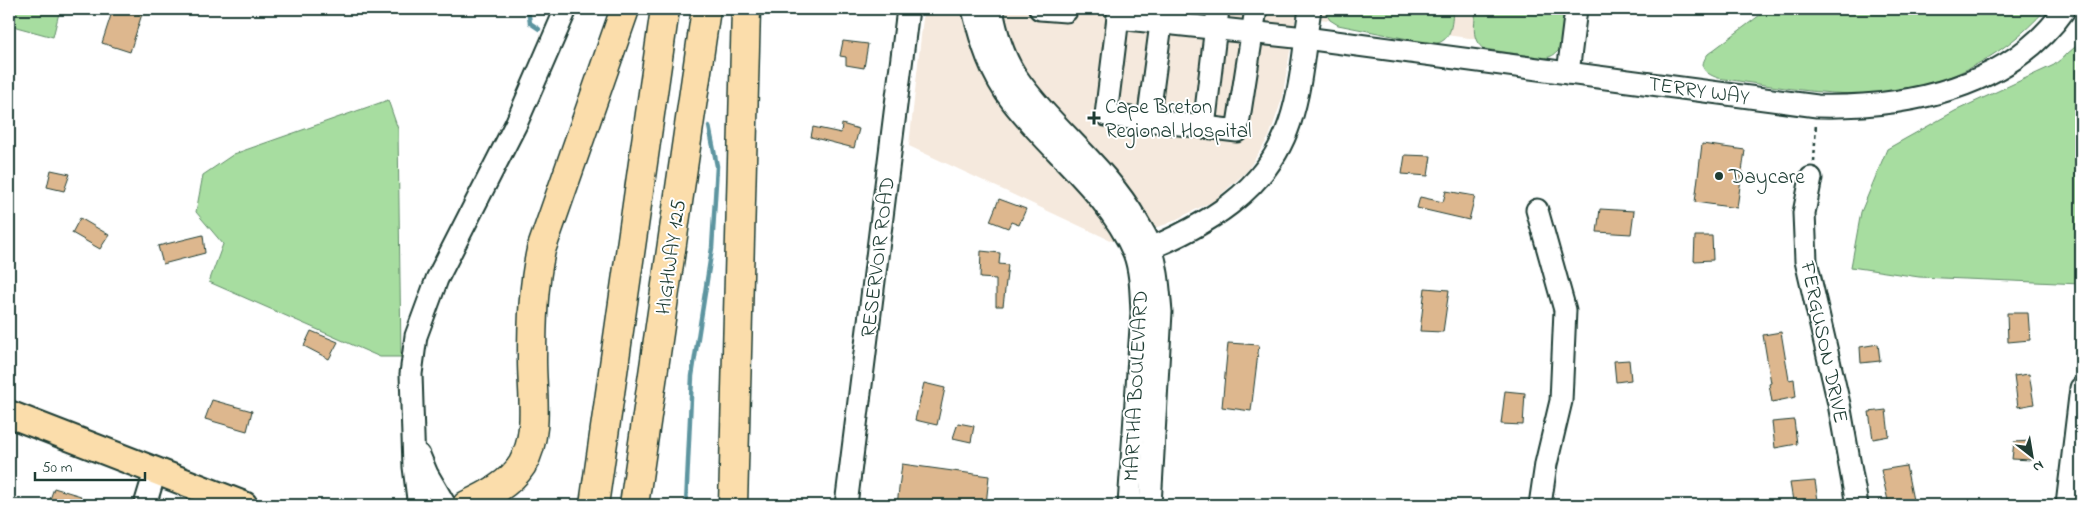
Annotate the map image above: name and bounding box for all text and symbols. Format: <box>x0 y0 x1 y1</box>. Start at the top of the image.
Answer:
street label: TERRY WAY <box>1646 70 1752 114</box>
place label: Cape Breton Regional Hospital <box>1105 93 1252 149</box>
marker: Cape Breton Regional Hospital <box>1087 111 1101 125</box>
place label: Daycare <box>1728 163 1805 195</box>
marker: Daycare <box>1713 170 1725 182</box>
street label: RESERVOIR ROAD <box>854 175 904 339</box>
street label: HIGHWAY 125 <box>649 198 695 317</box>
street label: FERGUSON DRIVE <box>1791 258 1855 426</box>
street label: MARTHA BOULEVARD <box>1117 290 1157 482</box>
north arrow <box>2008 432 2058 482</box>
scale bar <box>35 449 145 481</box>
text: N <box>2028 454 2047 477</box>
text: 50 m <box>42 457 73 479</box>

